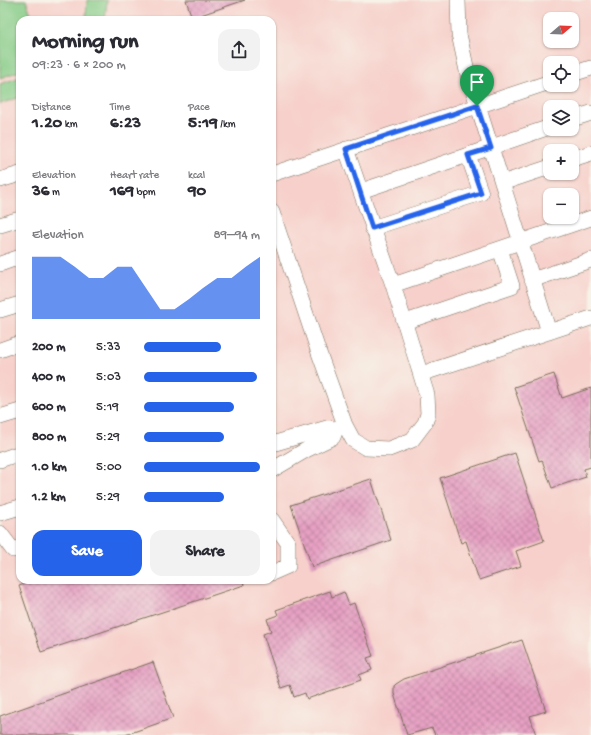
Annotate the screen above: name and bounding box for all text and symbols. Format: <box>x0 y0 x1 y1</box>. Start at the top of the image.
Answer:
north arrow <box>543 12 579 48</box>
map controls <box>543 12 579 224</box>
button: share <box>218 29 260 71</box>
text: Morning run <box>32 30 138 56</box>
button: locate <box>543 56 579 92</box>
text: 09:23 · 6 × 200 m <box>32 58 126 73</box>
pin <box>460 65 494 106</box>
icon: arrive <box>466 71 488 93</box>
button: layers <box>543 100 579 136</box>
text: Distance <box>32 102 71 114</box>
text: Time <box>110 102 130 114</box>
text: Pace <box>188 102 210 114</box>
text: 1.20 <box>32 114 62 134</box>
text: 6:23 <box>110 114 141 134</box>
text: 5:19 <box>188 114 218 134</box>
text: km <box>62 119 78 131</box>
text: /km <box>218 119 236 131</box>
button: + <box>543 144 579 180</box>
text: Elevation <box>32 170 76 182</box>
text: Heart rate <box>110 170 159 182</box>
text: kcal <box>188 170 205 182</box>
text: 36 <box>32 182 49 202</box>
text: 169 <box>110 182 134 202</box>
text: 90 <box>188 182 206 202</box>
text: m <box>49 187 60 199</box>
text: bpm <box>134 187 156 199</box>
button: − <box>543 188 579 224</box>
text: Elevation <box>32 228 84 243</box>
text: 89–94 m <box>213 228 260 243</box>
text: 200 m <box>32 340 65 355</box>
text: 5:33 <box>96 340 120 355</box>
text: 400 m <box>32 370 65 385</box>
text: 5:03 <box>96 370 121 385</box>
text: 600 m <box>32 400 66 415</box>
text: 5:19 <box>96 400 119 415</box>
text: 800 m <box>32 430 66 445</box>
text: 5:29 <box>96 430 120 445</box>
text: 1.0 km <box>32 460 67 475</box>
text: 5:00 <box>96 460 122 475</box>
text: 1.2 km <box>32 490 66 505</box>
text: 5:29 <box>96 490 120 505</box>
button: Save <box>32 530 142 576</box>
button: Share <box>150 530 260 576</box>

